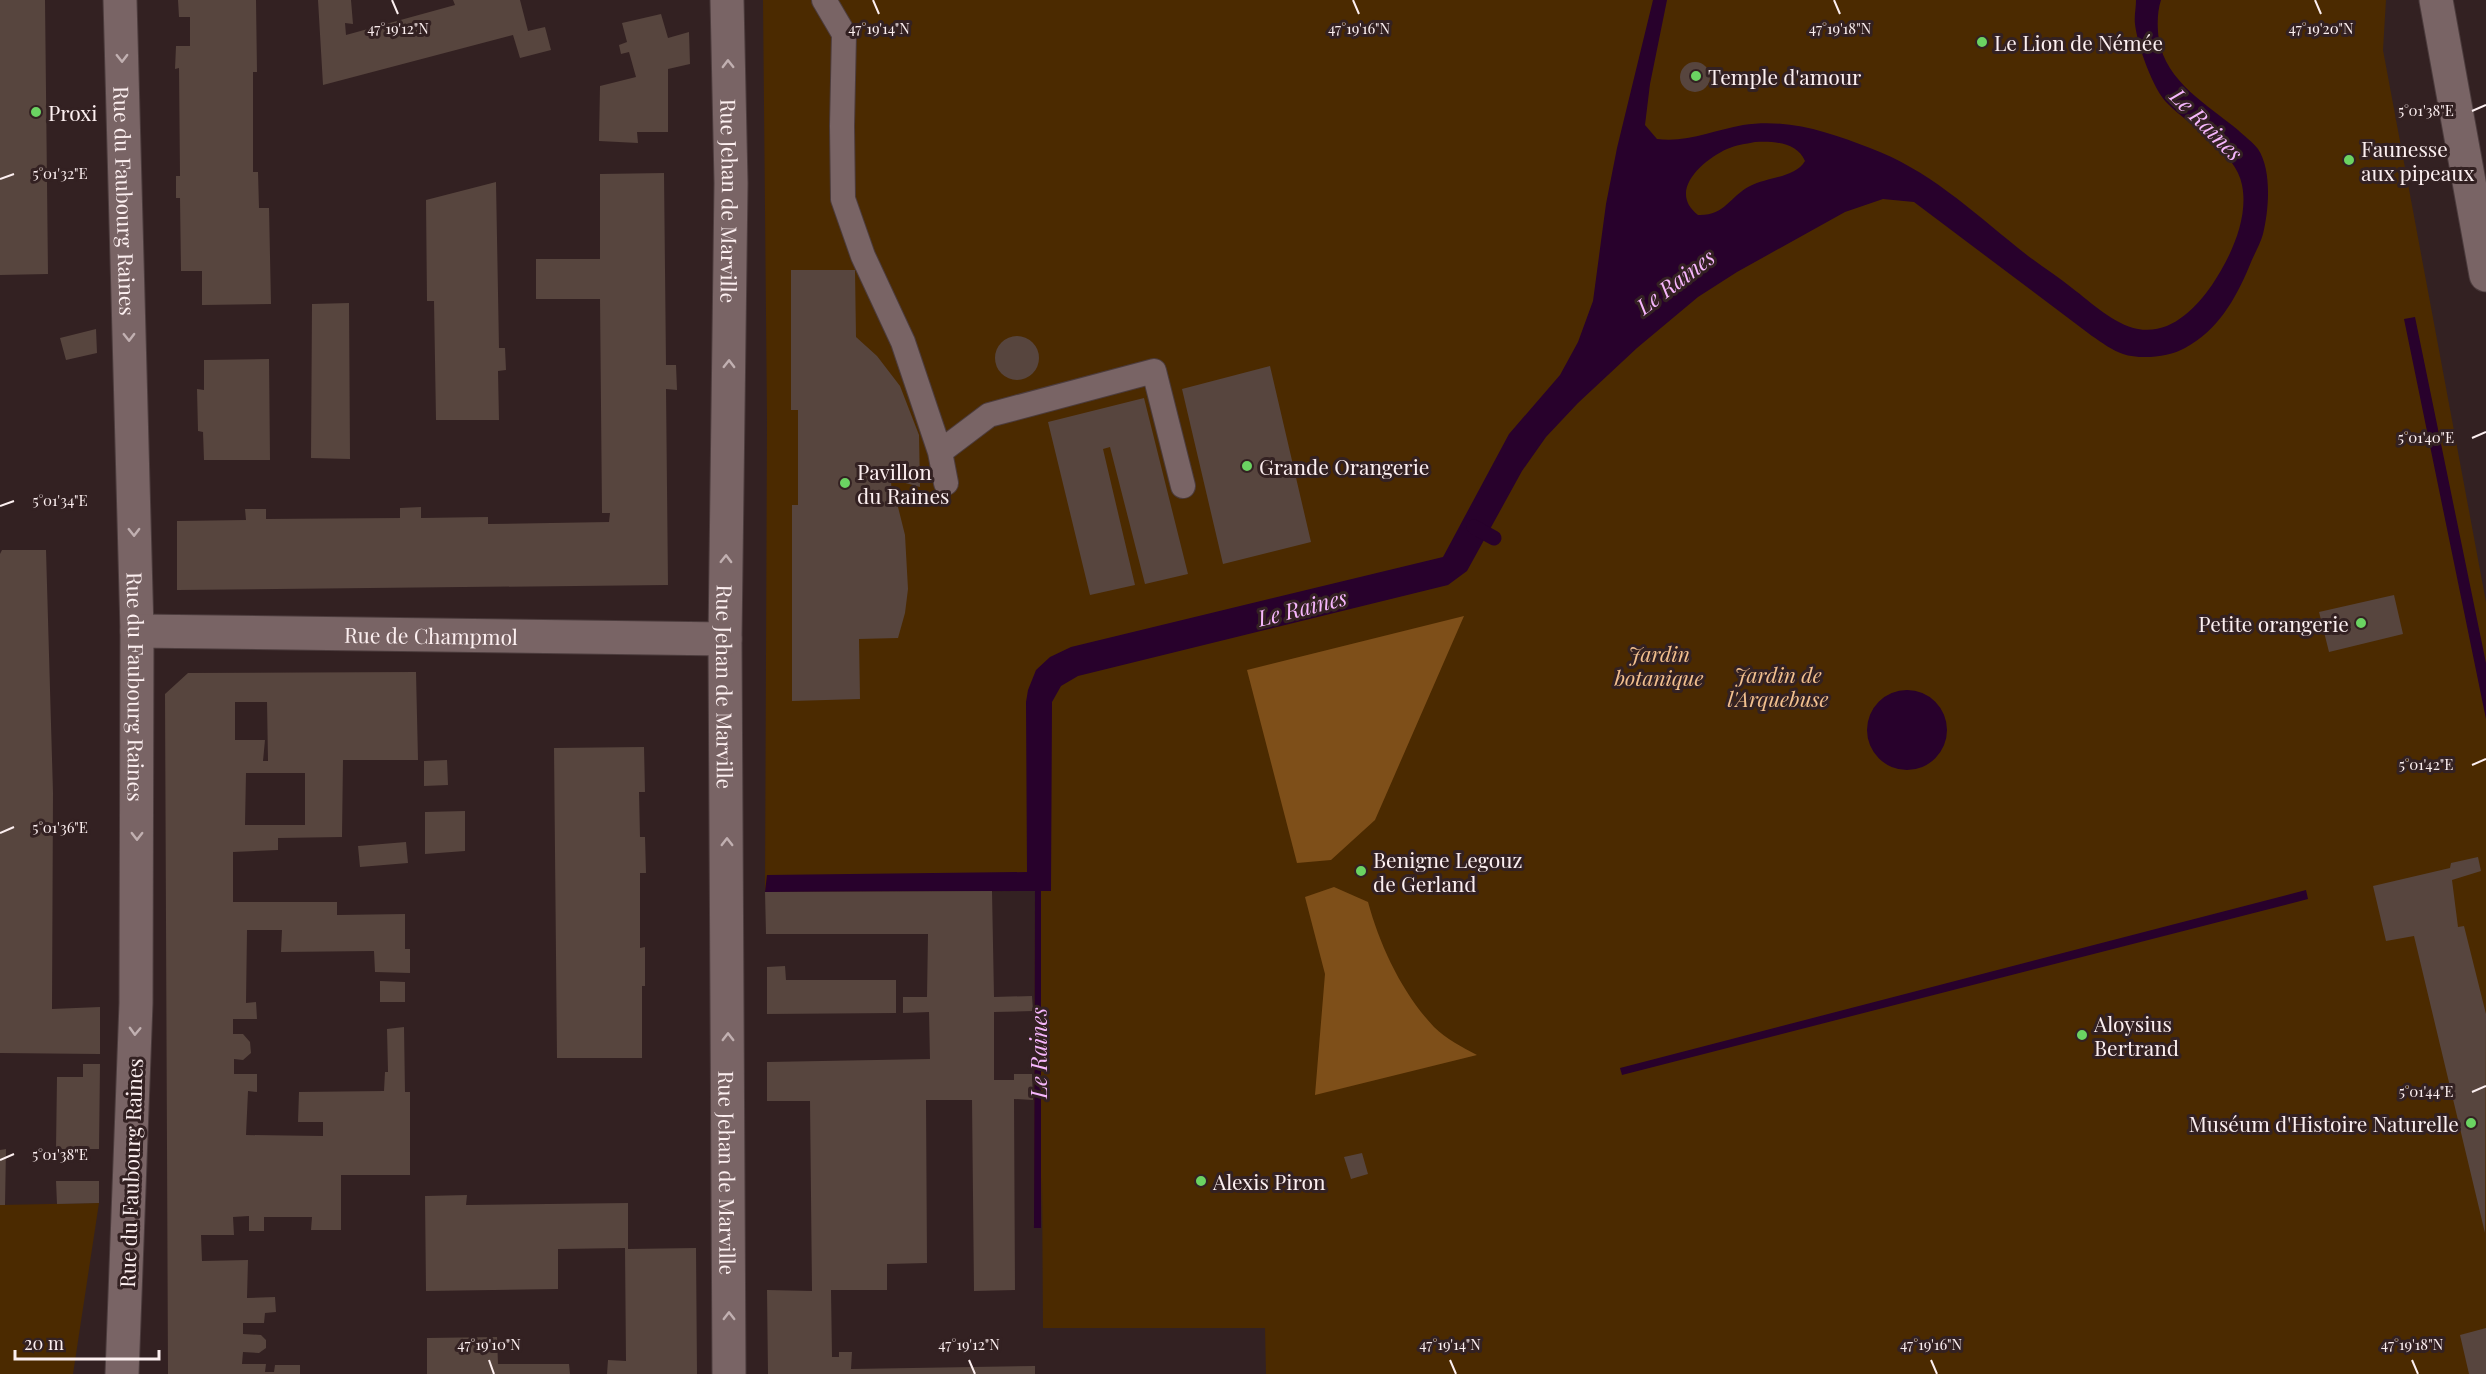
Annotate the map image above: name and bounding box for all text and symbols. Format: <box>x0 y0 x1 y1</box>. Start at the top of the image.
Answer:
text: 47°19'12"N <box>367 18 429 38</box>
text: 47°19'14"N <box>848 18 910 38</box>
text: 47°19'16"N <box>1328 18 1391 38</box>
text: 47°19'18"N <box>1809 18 1872 38</box>
text: 47°19'20"N <box>2288 18 2354 38</box>
place label: Le Lion de Némée <box>1994 28 2163 56</box>
marker: Le Lion de Némée <box>1975 35 1989 49</box>
one-way arrow <box>116 54 128 63</box>
one-way arrow <box>722 60 734 69</box>
place label: Temple d'amour <box>1708 62 1862 90</box>
marker: Temple d'amour <box>1689 69 1703 83</box>
water label: Le Raines <box>2163 80 2250 167</box>
street label: Rue du Faubourg Raines <box>108 86 143 316</box>
place label: Proxi <box>48 98 97 126</box>
street label: Rue Jehan de Marville <box>715 98 745 303</box>
text: 5°01'38"E <box>2398 100 2454 120</box>
marker: Proxi <box>29 105 43 119</box>
place label: Faunesse aux pipeaux <box>2361 134 2474 186</box>
marker: Faunesse aux pipeaux <box>2342 153 2356 167</box>
text: 5°01'32"E <box>32 163 88 183</box>
water label: Le Raines <box>1629 241 1721 321</box>
one-way arrow <box>123 333 135 342</box>
one-way arrow <box>723 360 735 369</box>
text: 5°01'40"E <box>2398 427 2454 447</box>
place label: Grande Orangerie <box>1259 452 1429 480</box>
place label: Pavillon du Raines <box>857 457 949 509</box>
marker: Grande Orangerie <box>1240 459 1254 473</box>
marker: Pavillon du Raines <box>838 476 852 490</box>
text: 5°01'34"E <box>32 490 88 510</box>
one-way arrow <box>127 528 140 537</box>
one-way arrow <box>720 555 732 564</box>
street label: Rue du Faubourg Raines <box>121 572 151 802</box>
water label: Le Raines <box>1253 581 1350 633</box>
street label: Rue Jehan de Marville <box>711 585 740 789</box>
place label: Petite orangerie <box>2198 609 2349 637</box>
marker: Petite orangerie <box>2354 616 2368 630</box>
street label: Rue de Champmol <box>344 620 518 650</box>
park label: Jardin botanique <box>1614 639 1703 691</box>
park label: Jardin de l'Arquebuse <box>1727 660 1829 712</box>
text: 5°01'42"E <box>2399 754 2453 774</box>
text: 5°01'36"E <box>32 817 88 837</box>
one-way arrow <box>131 832 143 841</box>
one-way arrow <box>721 837 733 846</box>
place label: Benigne Legouz de Gerland <box>1373 845 1522 897</box>
marker: Benigne Legouz de Gerland <box>1354 864 1368 878</box>
water label: Le Raines <box>1023 1007 1053 1100</box>
place label: Aloysius Bertrand <box>2093 1009 2179 1061</box>
one-way arrow <box>129 1027 142 1036</box>
marker: Aloysius Bertrand <box>2075 1028 2089 1042</box>
one-way arrow <box>722 1032 734 1041</box>
street label: Rue du Faubourg Raines <box>112 1058 148 1288</box>
street label: Rue Jehan de Marville <box>713 1071 742 1275</box>
text: 5°01'44"E <box>2399 1081 2453 1101</box>
place label: Muséum d'Histoire Naturelle <box>2189 1109 2459 1137</box>
marker: Muséum d'Histoire Naturelle <box>2464 1116 2478 1130</box>
text: 5°01'38"E <box>32 1144 88 1164</box>
place label: Alexis Piron <box>1212 1167 1326 1195</box>
marker: Alexis Piron <box>1194 1174 1208 1188</box>
one-way arrow <box>723 1311 735 1320</box>
scale bar <box>15 1323 159 1361</box>
text: 20 m <box>24 1331 64 1355</box>
text: 47°19'10"N <box>457 1334 521 1354</box>
text: 47°19'12"N <box>938 1334 1000 1354</box>
text: 47°19'14"N <box>1419 1334 1481 1354</box>
text: 47°19'16"N <box>1900 1334 1963 1354</box>
text: 47°19'18"N <box>2381 1334 2444 1354</box>

